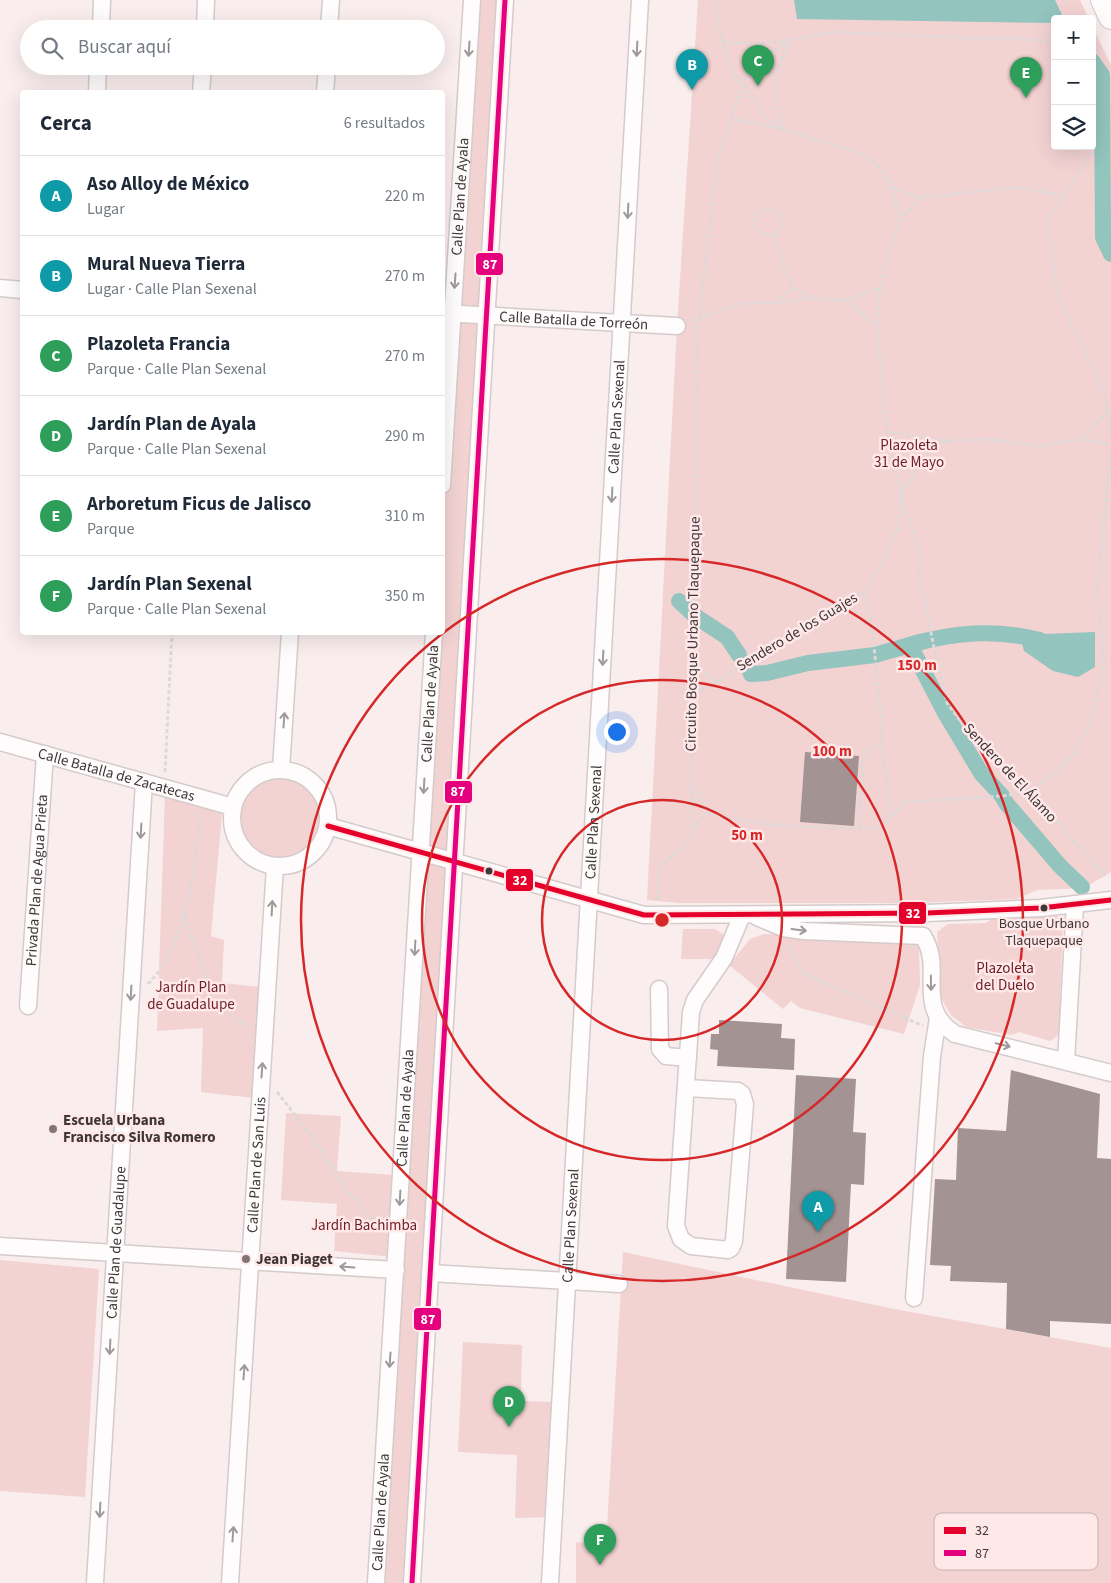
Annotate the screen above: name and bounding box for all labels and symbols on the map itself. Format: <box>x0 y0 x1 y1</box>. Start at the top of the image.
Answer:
one-way arrow <box>465 40 474 56</box>
one-way arrow <box>633 40 642 56</box>
pin: C <box>742 45 774 86</box>
pin: B <box>676 49 708 90</box>
pin: E <box>1010 57 1042 98</box>
street label: Calle Plan de Ayala <box>446 137 474 256</box>
one-way arrow <box>623 203 632 219</box>
line badge: 87 <box>475 252 504 276</box>
text: 87 <box>483 255 497 275</box>
one-way arrow <box>450 272 459 288</box>
street label: Calle Batalla de Torreón <box>499 306 649 335</box>
street label: Calle Plan Sexenal <box>603 359 630 475</box>
park label: Plazoleta 31 de Mayo <box>874 435 944 473</box>
one-way arrow <box>607 487 616 503</box>
street label: Circuito Bosque Urbano Tlaquepaque <box>680 516 706 752</box>
street label: Sendero de los Guajes <box>732 587 862 677</box>
street label: Calle Plan de Ayala <box>416 644 444 763</box>
one-way arrow <box>598 649 607 665</box>
text: 150 m <box>897 655 937 676</box>
one-way arrow <box>280 713 289 729</box>
your location <box>604 719 630 745</box>
street label: Sendero de El Álamo <box>958 719 1062 827</box>
text: 100 m <box>812 741 852 762</box>
street label: Calle Batalla de Zacatecas <box>36 743 197 806</box>
street label: Calle Plan Sexenal <box>580 764 607 880</box>
one-way arrow <box>420 778 429 794</box>
line badge: 87 <box>444 780 473 804</box>
text: 87 <box>451 782 465 802</box>
street label: Privada Plan de Agua Prieta <box>20 794 53 967</box>
one-way arrow <box>136 823 145 839</box>
text: 50 m <box>731 825 763 846</box>
unlabelled marker <box>484 866 494 876</box>
line badge: 32 <box>505 868 534 892</box>
text: 32 <box>513 871 527 891</box>
one-way arrow <box>268 900 277 916</box>
line badge: 32 <box>898 901 927 925</box>
marker: Bosque Urbano Tlaquepaque <box>1039 903 1049 913</box>
text: 32 <box>906 904 920 924</box>
centre of rings <box>653 911 671 929</box>
place label: Bosque Urbano Tlaquepaque <box>999 914 1089 951</box>
one-way arrow <box>790 925 806 935</box>
one-way arrow <box>410 940 419 956</box>
park label: Plazoleta del Duelo <box>975 958 1035 996</box>
one-way arrow <box>926 974 936 991</box>
park label: Jardín Plan de Guadalupe <box>147 977 235 1015</box>
one-way arrow <box>127 985 136 1001</box>
one-way arrow <box>994 1041 1010 1050</box>
street label: Calle Plan de Ayala <box>391 1048 419 1167</box>
one-way arrow <box>258 1063 267 1079</box>
street label: Calle Plan de San Luis <box>241 1096 271 1234</box>
place label: Escuela Urbana Francisco Silva Romero <box>63 1110 216 1148</box>
marker: Escuela Urbana Francisco Silva Romero <box>47 1123 59 1135</box>
street label: Calle Plan de Guadalupe <box>101 1166 131 1320</box>
street label: Calle Plan Sexenal <box>557 1168 584 1283</box>
one-way arrow <box>395 1189 404 1205</box>
pin: A <box>802 1191 834 1232</box>
park label: Jardín Bachimba <box>311 1215 417 1236</box>
place label: Jean Piaget <box>256 1249 333 1270</box>
marker: Jean Piaget <box>240 1253 252 1265</box>
one-way arrow <box>339 1263 355 1272</box>
line badge: 87 <box>413 1307 442 1331</box>
text: 87 <box>421 1310 435 1330</box>
one-way arrow <box>105 1339 114 1355</box>
one-way arrow <box>385 1352 394 1368</box>
one-way arrow <box>239 1364 248 1380</box>
pin: D <box>493 1386 525 1427</box>
street label: Calle Plan de Ayala <box>366 1453 394 1572</box>
one-way arrow <box>95 1501 104 1517</box>
legend <box>934 1513 1098 1570</box>
text: 32 <box>975 1521 989 1541</box>
pin: F <box>584 1524 616 1565</box>
one-way arrow <box>229 1527 238 1543</box>
text: 87 <box>975 1544 989 1564</box>

